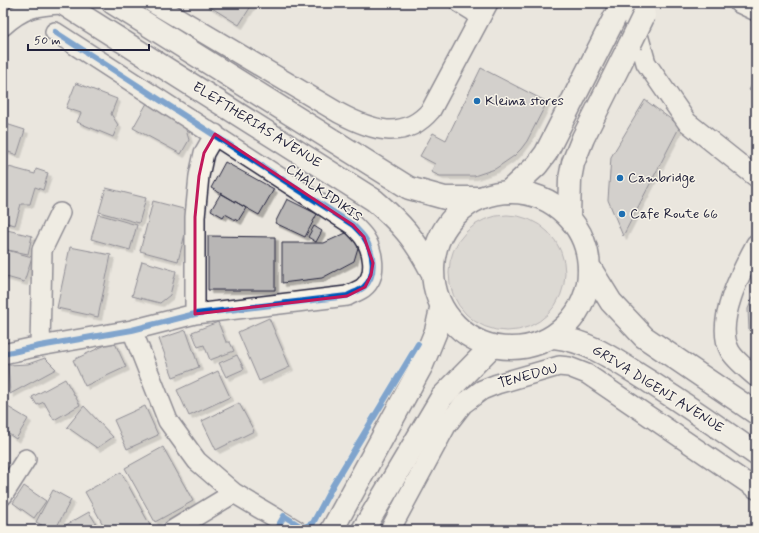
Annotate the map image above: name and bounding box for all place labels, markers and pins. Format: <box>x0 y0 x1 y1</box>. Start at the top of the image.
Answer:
place label: Kleima stores <box>485 92 564 110</box>
marker: Kleima stores <box>472 96 482 106</box>
place label: Cambridge <box>628 169 696 188</box>
marker: Cambridge <box>615 173 625 183</box>
place label: Cafe Route 66 <box>630 205 718 223</box>
marker: Cafe Route 66 <box>617 209 627 219</box>

